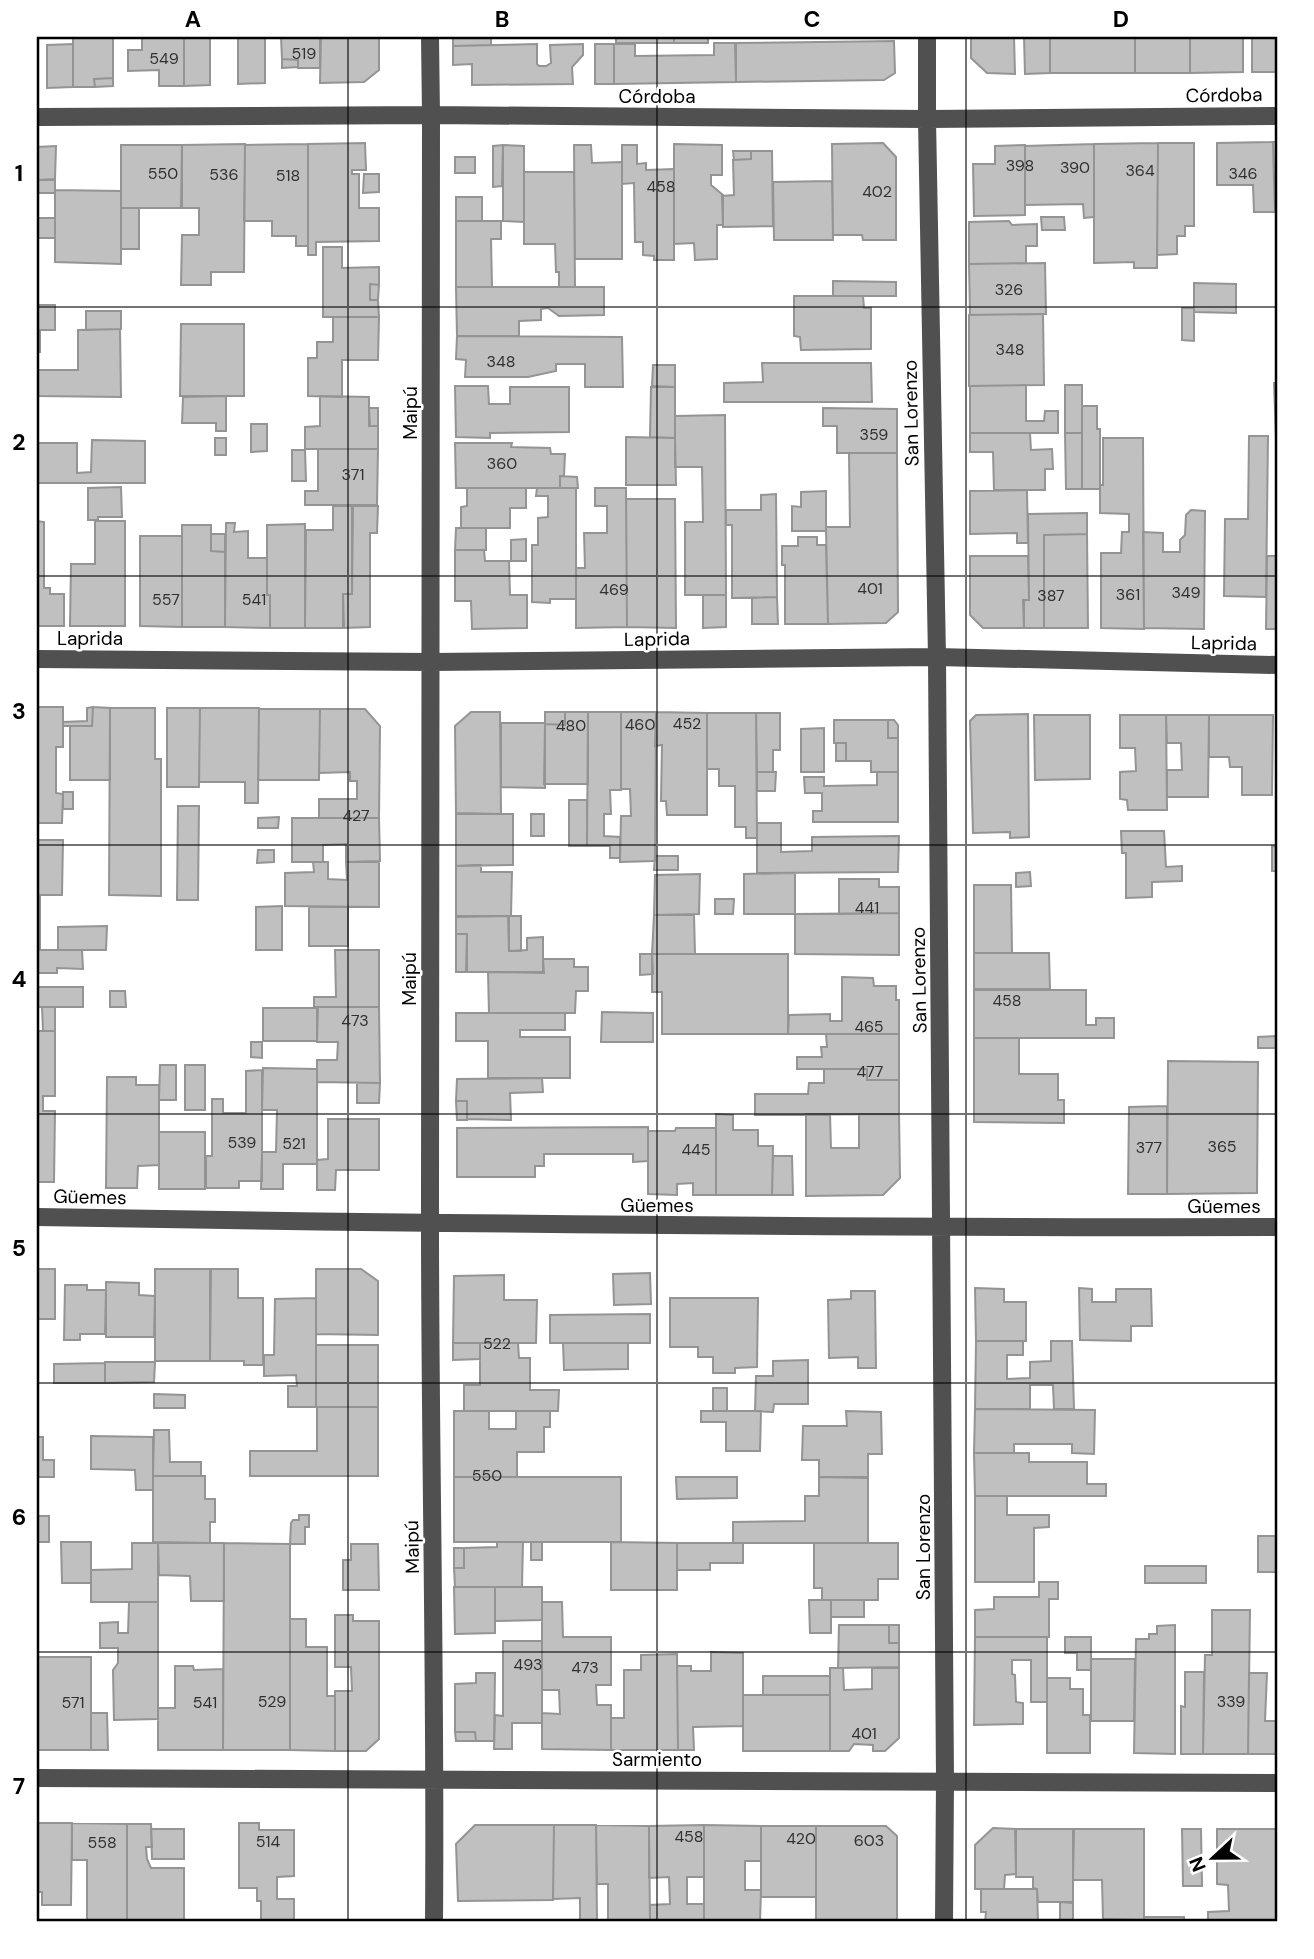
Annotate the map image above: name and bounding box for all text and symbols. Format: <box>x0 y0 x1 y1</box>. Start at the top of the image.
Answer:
text: A <box>185 4 201 34</box>
text: B <box>495 4 509 34</box>
text: C <box>804 4 820 34</box>
text: D <box>1113 4 1129 34</box>
house number: 519 <box>292 43 316 64</box>
house number: 549 <box>149 48 179 69</box>
street label: Córdoba <box>1185 82 1263 108</box>
street label: Córdoba <box>619 84 695 109</box>
house number: 398 <box>1006 155 1034 176</box>
house number: 390 <box>1060 157 1090 178</box>
text: 1 <box>15 158 23 188</box>
house number: 364 <box>1125 160 1155 181</box>
house number: 550 <box>148 163 178 184</box>
house number: 346 <box>1228 163 1258 184</box>
house number: 536 <box>209 164 239 185</box>
house number: 518 <box>276 165 300 186</box>
house number: 458 <box>646 176 676 197</box>
house number: 402 <box>862 181 892 202</box>
house number: 326 <box>995 279 1023 300</box>
house number: 348 <box>996 339 1024 360</box>
house number: 348 <box>487 351 515 372</box>
street label: San Lorenzo <box>898 360 924 466</box>
street label: Maipú <box>398 386 423 440</box>
house number: 359 <box>860 424 888 445</box>
text: 2 <box>12 427 26 457</box>
house number: 360 <box>487 453 517 474</box>
house number: 371 <box>342 464 364 485</box>
house number: 401 <box>857 578 883 599</box>
house number: 469 <box>599 579 629 600</box>
house number: 349 <box>1171 582 1201 603</box>
house number: 361 <box>1116 584 1140 605</box>
house number: 387 <box>1037 585 1065 606</box>
house number: 557 <box>152 589 180 610</box>
house number: 541 <box>242 589 266 610</box>
street label: Laprida <box>57 626 123 651</box>
street label: Laprida <box>624 626 690 652</box>
street label: Laprida <box>1191 630 1257 656</box>
text: 3 <box>12 696 26 726</box>
house number: 452 <box>673 713 701 734</box>
house number: 460 <box>625 714 655 735</box>
house number: 480 <box>556 715 586 736</box>
house number: 427 <box>342 805 370 826</box>
house number: 441 <box>855 897 879 918</box>
street label: San Lorenzo <box>906 927 932 1033</box>
street label: Maipú <box>397 952 422 1006</box>
text: 4 <box>12 964 27 994</box>
house number: 458 <box>992 990 1022 1011</box>
house number: 473 <box>341 1010 369 1031</box>
house number: 465 <box>854 1016 884 1037</box>
house number: 477 <box>857 1061 883 1082</box>
house number: 539 <box>228 1132 256 1153</box>
house number: 521 <box>282 1133 306 1154</box>
house number: 365 <box>1208 1136 1236 1157</box>
house number: 377 <box>1136 1137 1162 1158</box>
house number: 445 <box>681 1139 711 1160</box>
street label: Güemes <box>53 1184 127 1210</box>
street label: Güemes <box>620 1193 694 1218</box>
street label: Güemes <box>1187 1194 1261 1219</box>
text: 5 <box>12 1233 26 1263</box>
house number: 522 <box>483 1333 511 1354</box>
house number: 550 <box>472 1465 502 1486</box>
street label: San Lorenzo <box>911 1494 936 1600</box>
text: 6 <box>12 1502 26 1532</box>
street label: Maipú <box>399 1520 425 1574</box>
house number: 493 <box>514 1654 542 1675</box>
house number: 473 <box>571 1657 599 1678</box>
house number: 529 <box>258 1691 286 1712</box>
house number: 339 <box>1217 1691 1245 1712</box>
house number: 571 <box>61 1692 85 1713</box>
house number: 541 <box>193 1692 217 1713</box>
house number: 401 <box>851 1723 877 1744</box>
street label: Sarmiento <box>612 1747 702 1772</box>
text: 7 <box>13 1771 25 1801</box>
north arrow <box>1178 1822 1248 1892</box>
house number: 458 <box>674 1826 704 1847</box>
house number: 420 <box>786 1828 816 1849</box>
house number: 603 <box>854 1830 884 1851</box>
house number: 514 <box>256 1831 281 1852</box>
house number: 558 <box>87 1832 117 1853</box>
text: N <box>1184 1853 1212 1875</box>

